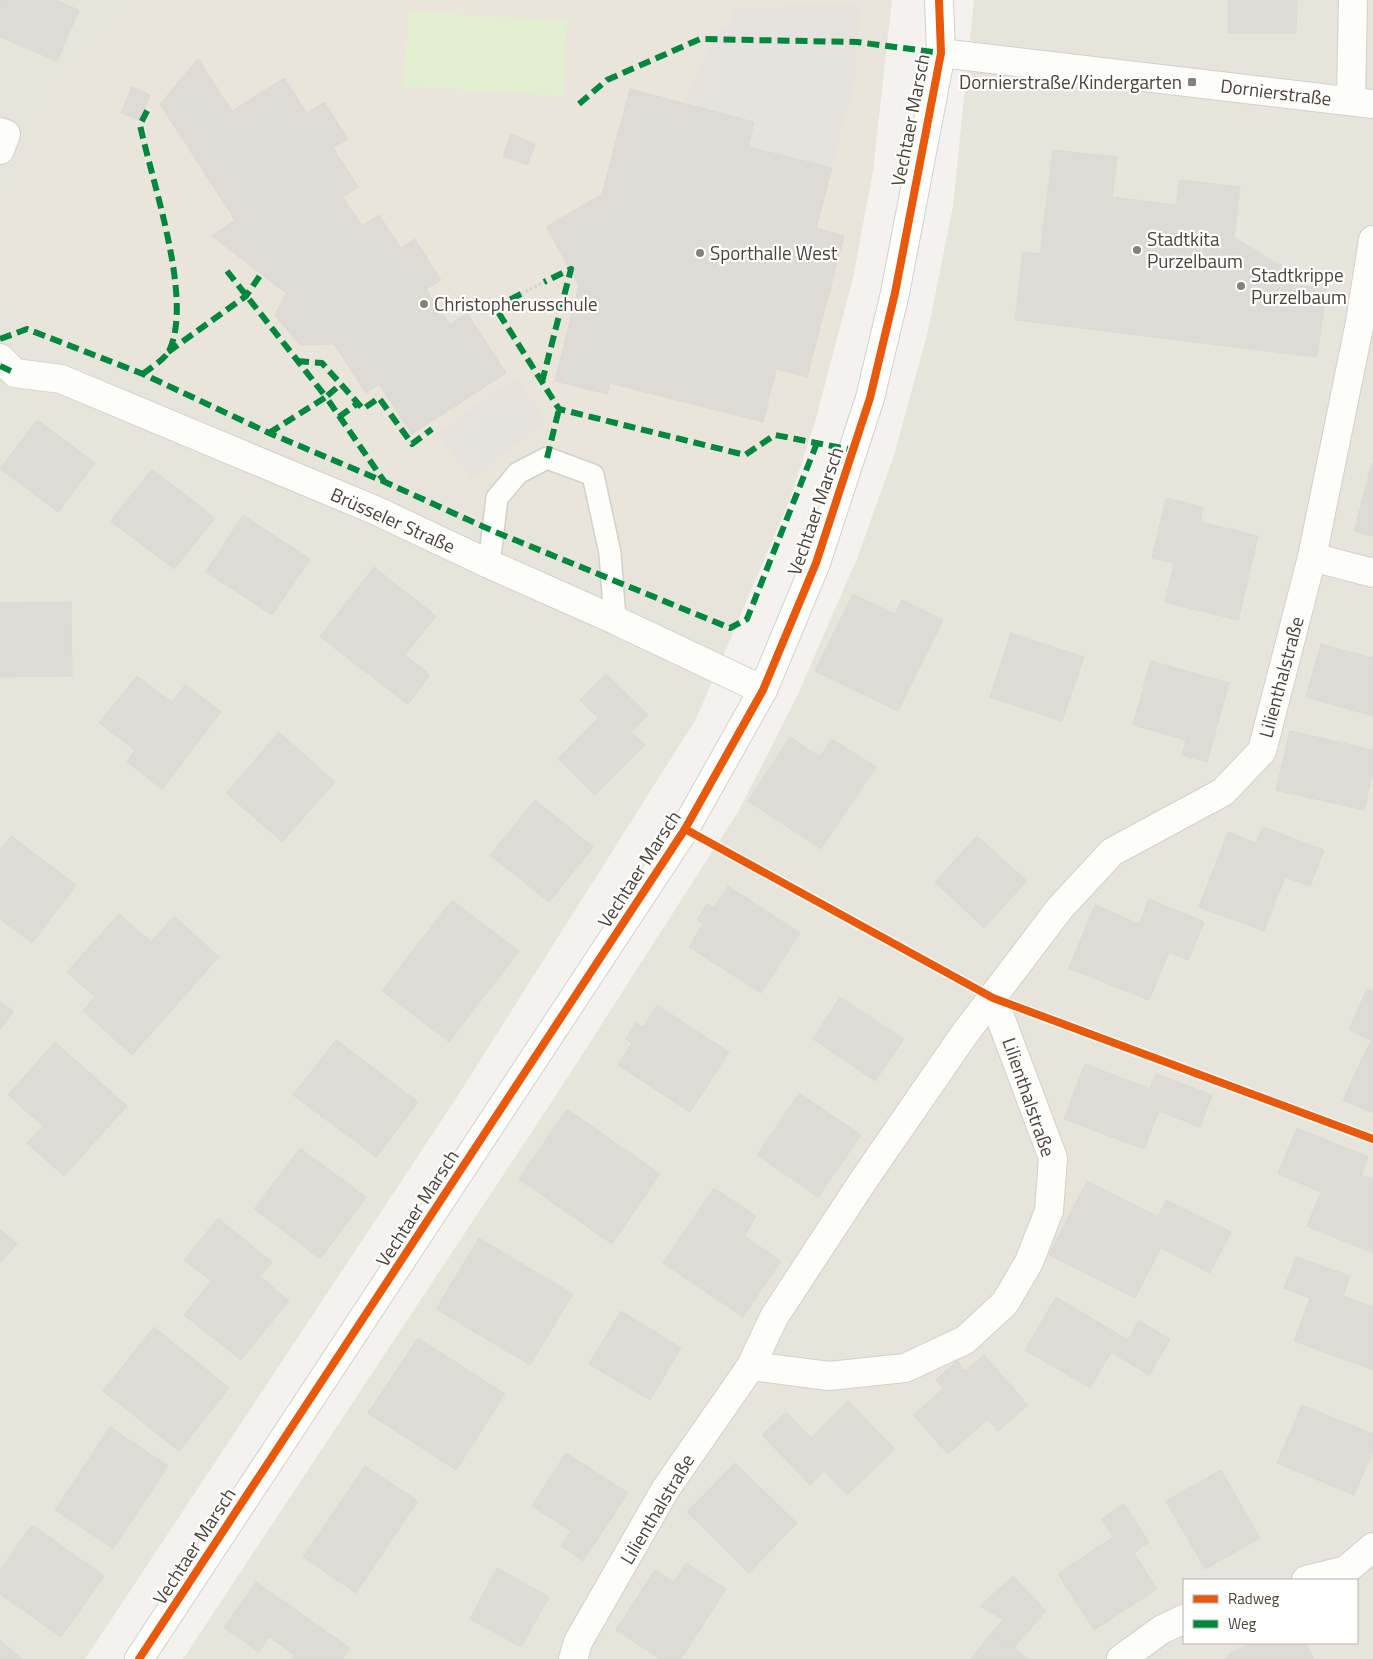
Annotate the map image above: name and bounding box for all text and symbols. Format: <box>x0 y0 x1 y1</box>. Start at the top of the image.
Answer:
street label: Vechtaer Marsch <box>882 51 937 189</box>
place label: Dornierstraße/Kindergarten <box>959 67 1182 96</box>
street label: Dornierstraße <box>1219 70 1333 113</box>
marker: Dornierstraße/Kindergarten <box>1186 76 1198 88</box>
place label: Stadtkita Purzelbaum <box>1147 224 1243 275</box>
place label: Sporthalle West <box>710 238 838 267</box>
marker: Stadtkita Purzelbaum <box>1131 244 1143 256</box>
marker: Sporthalle West <box>694 247 706 259</box>
place label: Stadtkrippe Purzelbaum <box>1251 260 1347 311</box>
marker: Stadtkrippe Purzelbaum <box>1235 280 1247 292</box>
place label: Christopherusschule <box>434 289 598 318</box>
marker: Christopherusschule <box>418 298 430 310</box>
street label: Vechtaer Marsch <box>779 443 850 579</box>
street label: Brüsseler Straße <box>326 479 460 560</box>
street label: Lilienthalstraße <box>1250 613 1311 741</box>
street label: Vechtaer Marsch <box>590 804 687 933</box>
street label: Lilienthalstraße <box>996 1033 1063 1160</box>
street label: Vechtaer Marsch <box>368 1143 465 1272</box>
street label: Lilienthalstraße <box>612 1448 701 1570</box>
street label: Vechtaer Marsch <box>145 1481 242 1610</box>
legend <box>1183 1579 1358 1644</box>
text: Radweg <box>1228 1587 1280 1610</box>
text: Weg <box>1228 1612 1257 1635</box>

